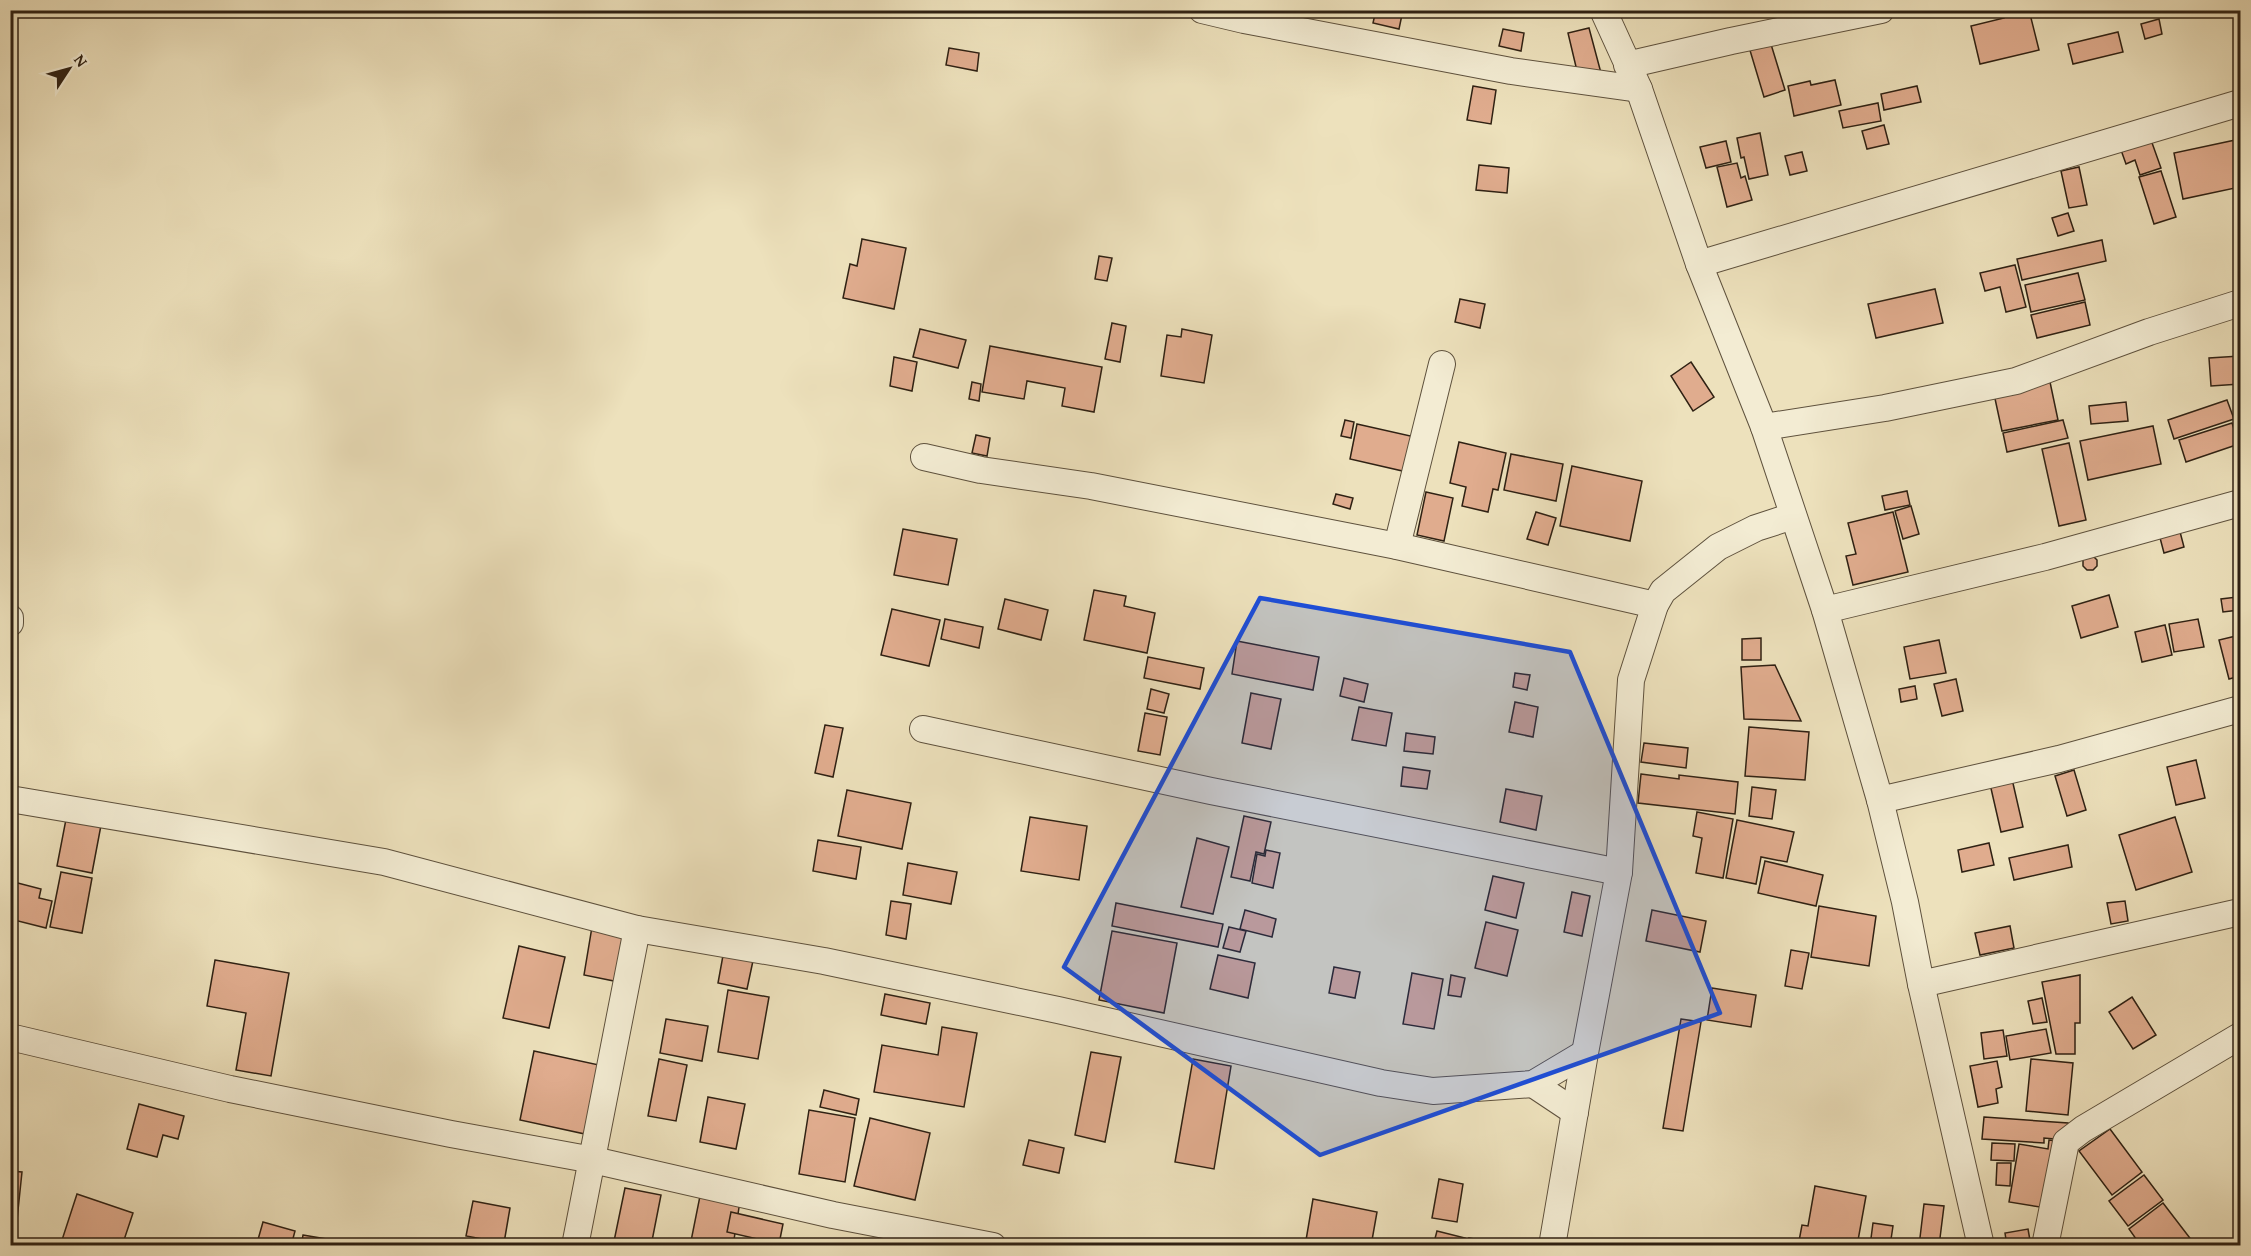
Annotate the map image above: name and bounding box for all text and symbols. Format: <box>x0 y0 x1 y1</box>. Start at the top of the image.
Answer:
north arrow <box>39 39 99 99</box>
text: N <box>68 49 94 72</box>

